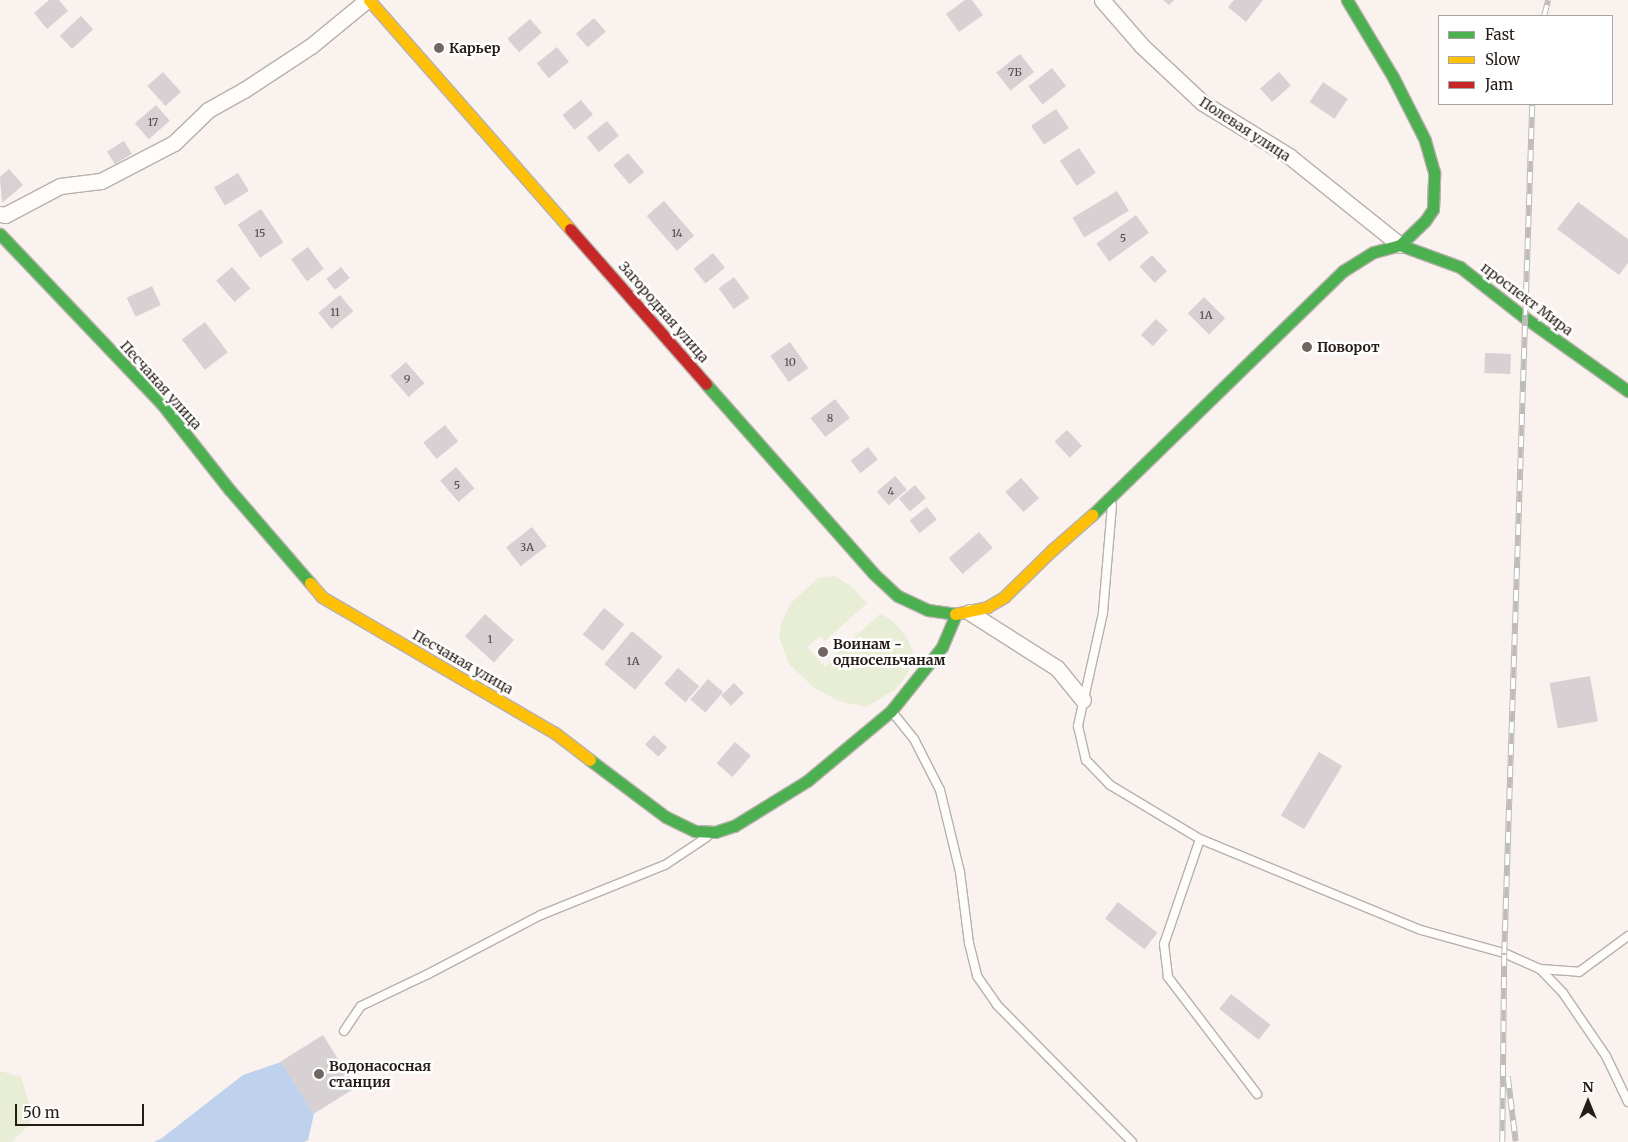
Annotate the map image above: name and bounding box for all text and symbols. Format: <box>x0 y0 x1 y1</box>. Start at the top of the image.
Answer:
legend <box>1438 15 1613 105</box>
text: Fast <box>1485 25 1515 44</box>
place label: Карьер <box>449 40 500 56</box>
marker: Карьер <box>433 42 445 54</box>
text: Slow <box>1485 50 1520 69</box>
house number: 7Б <box>1008 65 1022 79</box>
text: Jam <box>1485 75 1513 94</box>
street label: Полевая улица <box>1196 93 1294 165</box>
house number: 17 <box>148 115 158 129</box>
house number: 15 <box>254 226 266 240</box>
house number: 14 <box>671 226 683 240</box>
house number: 5 <box>1120 231 1126 245</box>
street label: Загородная улица <box>615 258 713 366</box>
street label: проспект Мира <box>1478 259 1576 339</box>
house number: 11 <box>330 305 340 319</box>
house number: 1А <box>1200 308 1212 322</box>
street label: Песчаная улица <box>117 337 205 433</box>
place label: Поворот <box>1317 339 1380 355</box>
marker: Поворот <box>1301 341 1313 353</box>
house number: 10 <box>784 355 796 369</box>
house number: 9 <box>404 372 410 386</box>
house number: 8 <box>827 411 833 425</box>
house number: 5 <box>454 478 460 492</box>
house number: 4 <box>888 484 894 498</box>
house number: 3А <box>520 540 534 554</box>
street label: Песчаная улица <box>410 626 516 698</box>
house number: 1 <box>488 632 492 646</box>
place label: Воинам - односельчанам <box>833 636 945 669</box>
marker: Воинам - односельчанам <box>817 646 829 658</box>
house number: 1А <box>627 654 639 668</box>
place label: Водонасосная станция <box>329 1058 431 1090</box>
marker: Водонасосная станция <box>313 1068 325 1080</box>
north arrow <box>1563 1077 1613 1127</box>
text: N <box>1582 1078 1594 1096</box>
scale bar <box>18 1094 146 1126</box>
text: 50 m <box>23 1103 60 1122</box>

